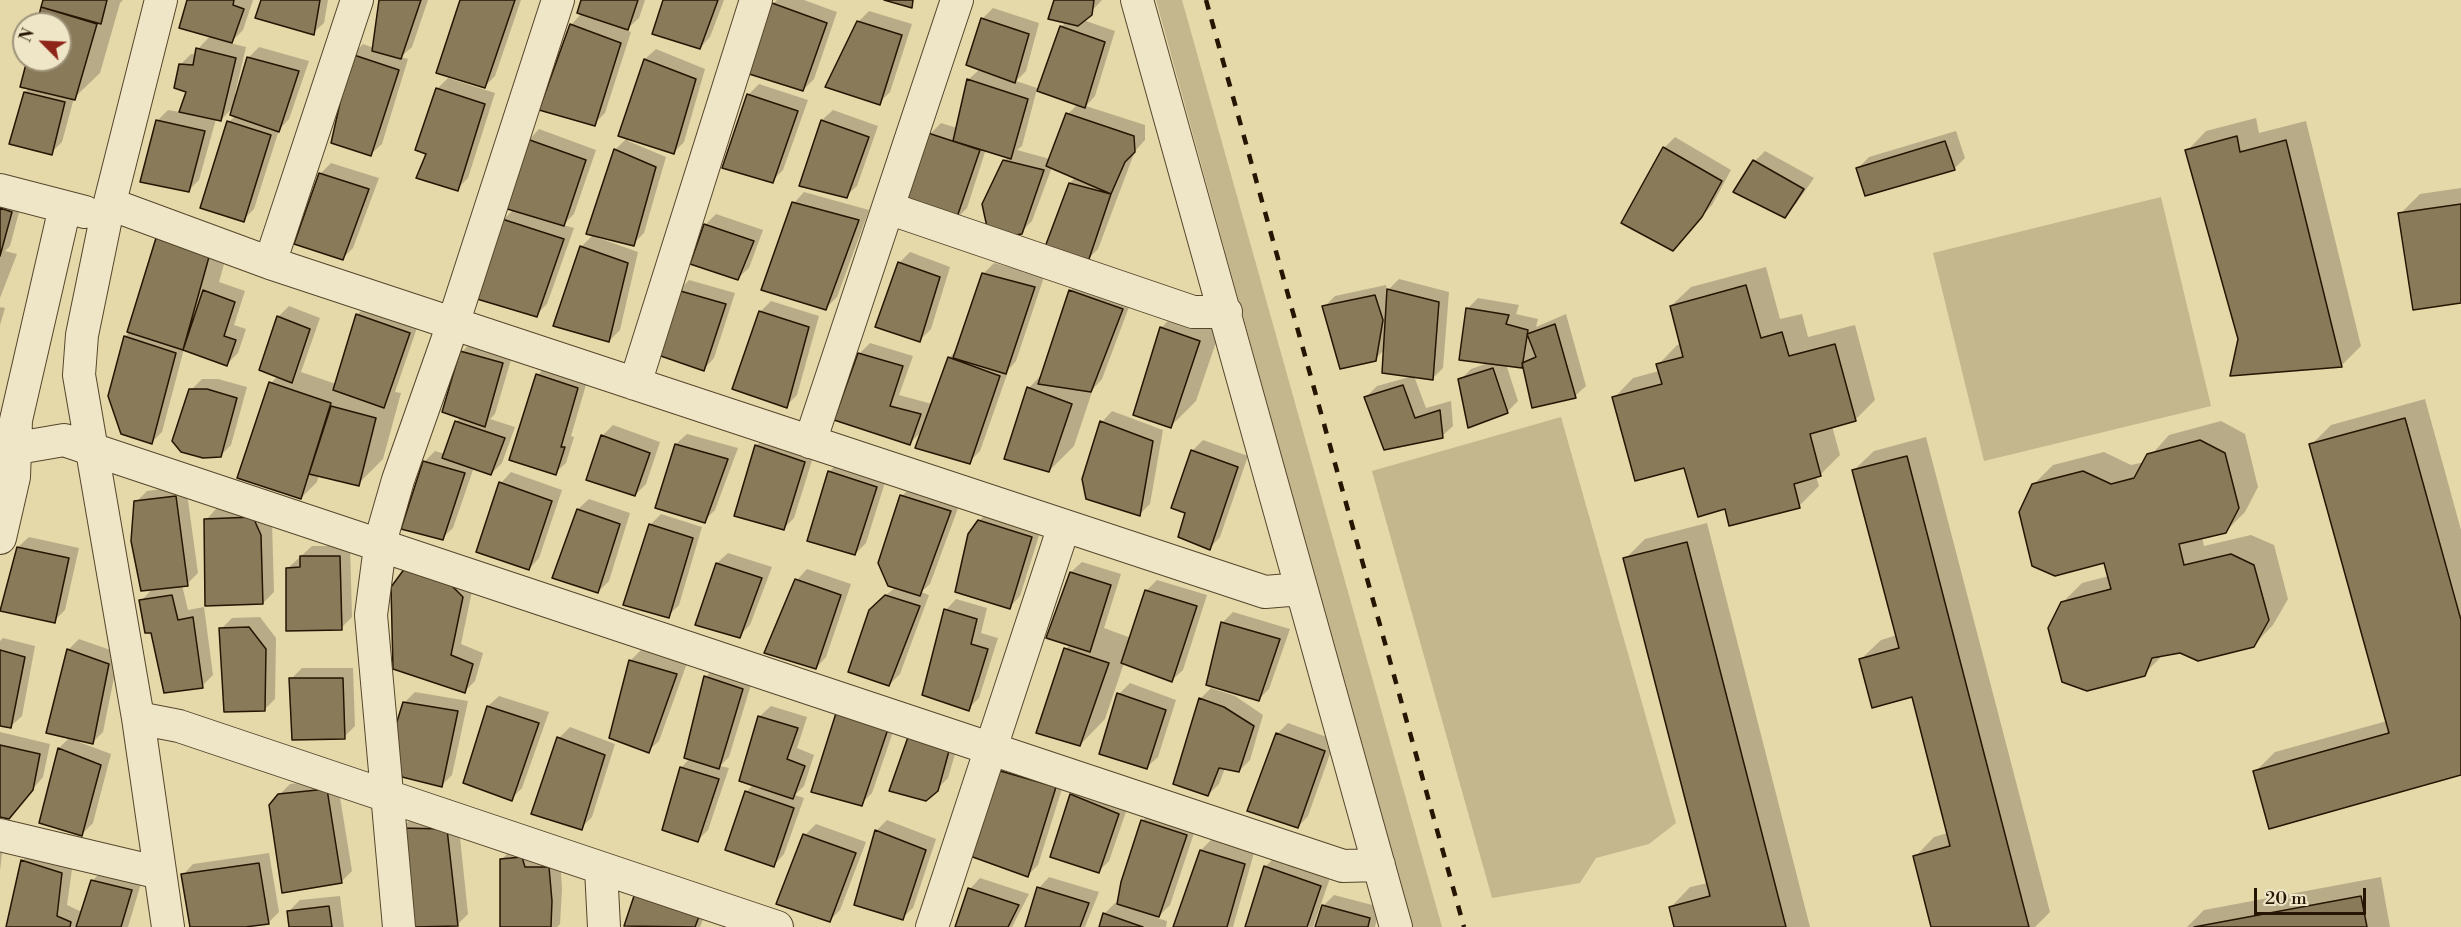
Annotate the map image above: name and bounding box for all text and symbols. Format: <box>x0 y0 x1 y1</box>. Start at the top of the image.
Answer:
north arrow <box>12 12 72 72</box>
text: N <box>16 26 39 45</box>
scale bar <box>2257 876 2370 914</box>
text: 20 m <box>2265 887 2307 910</box>

